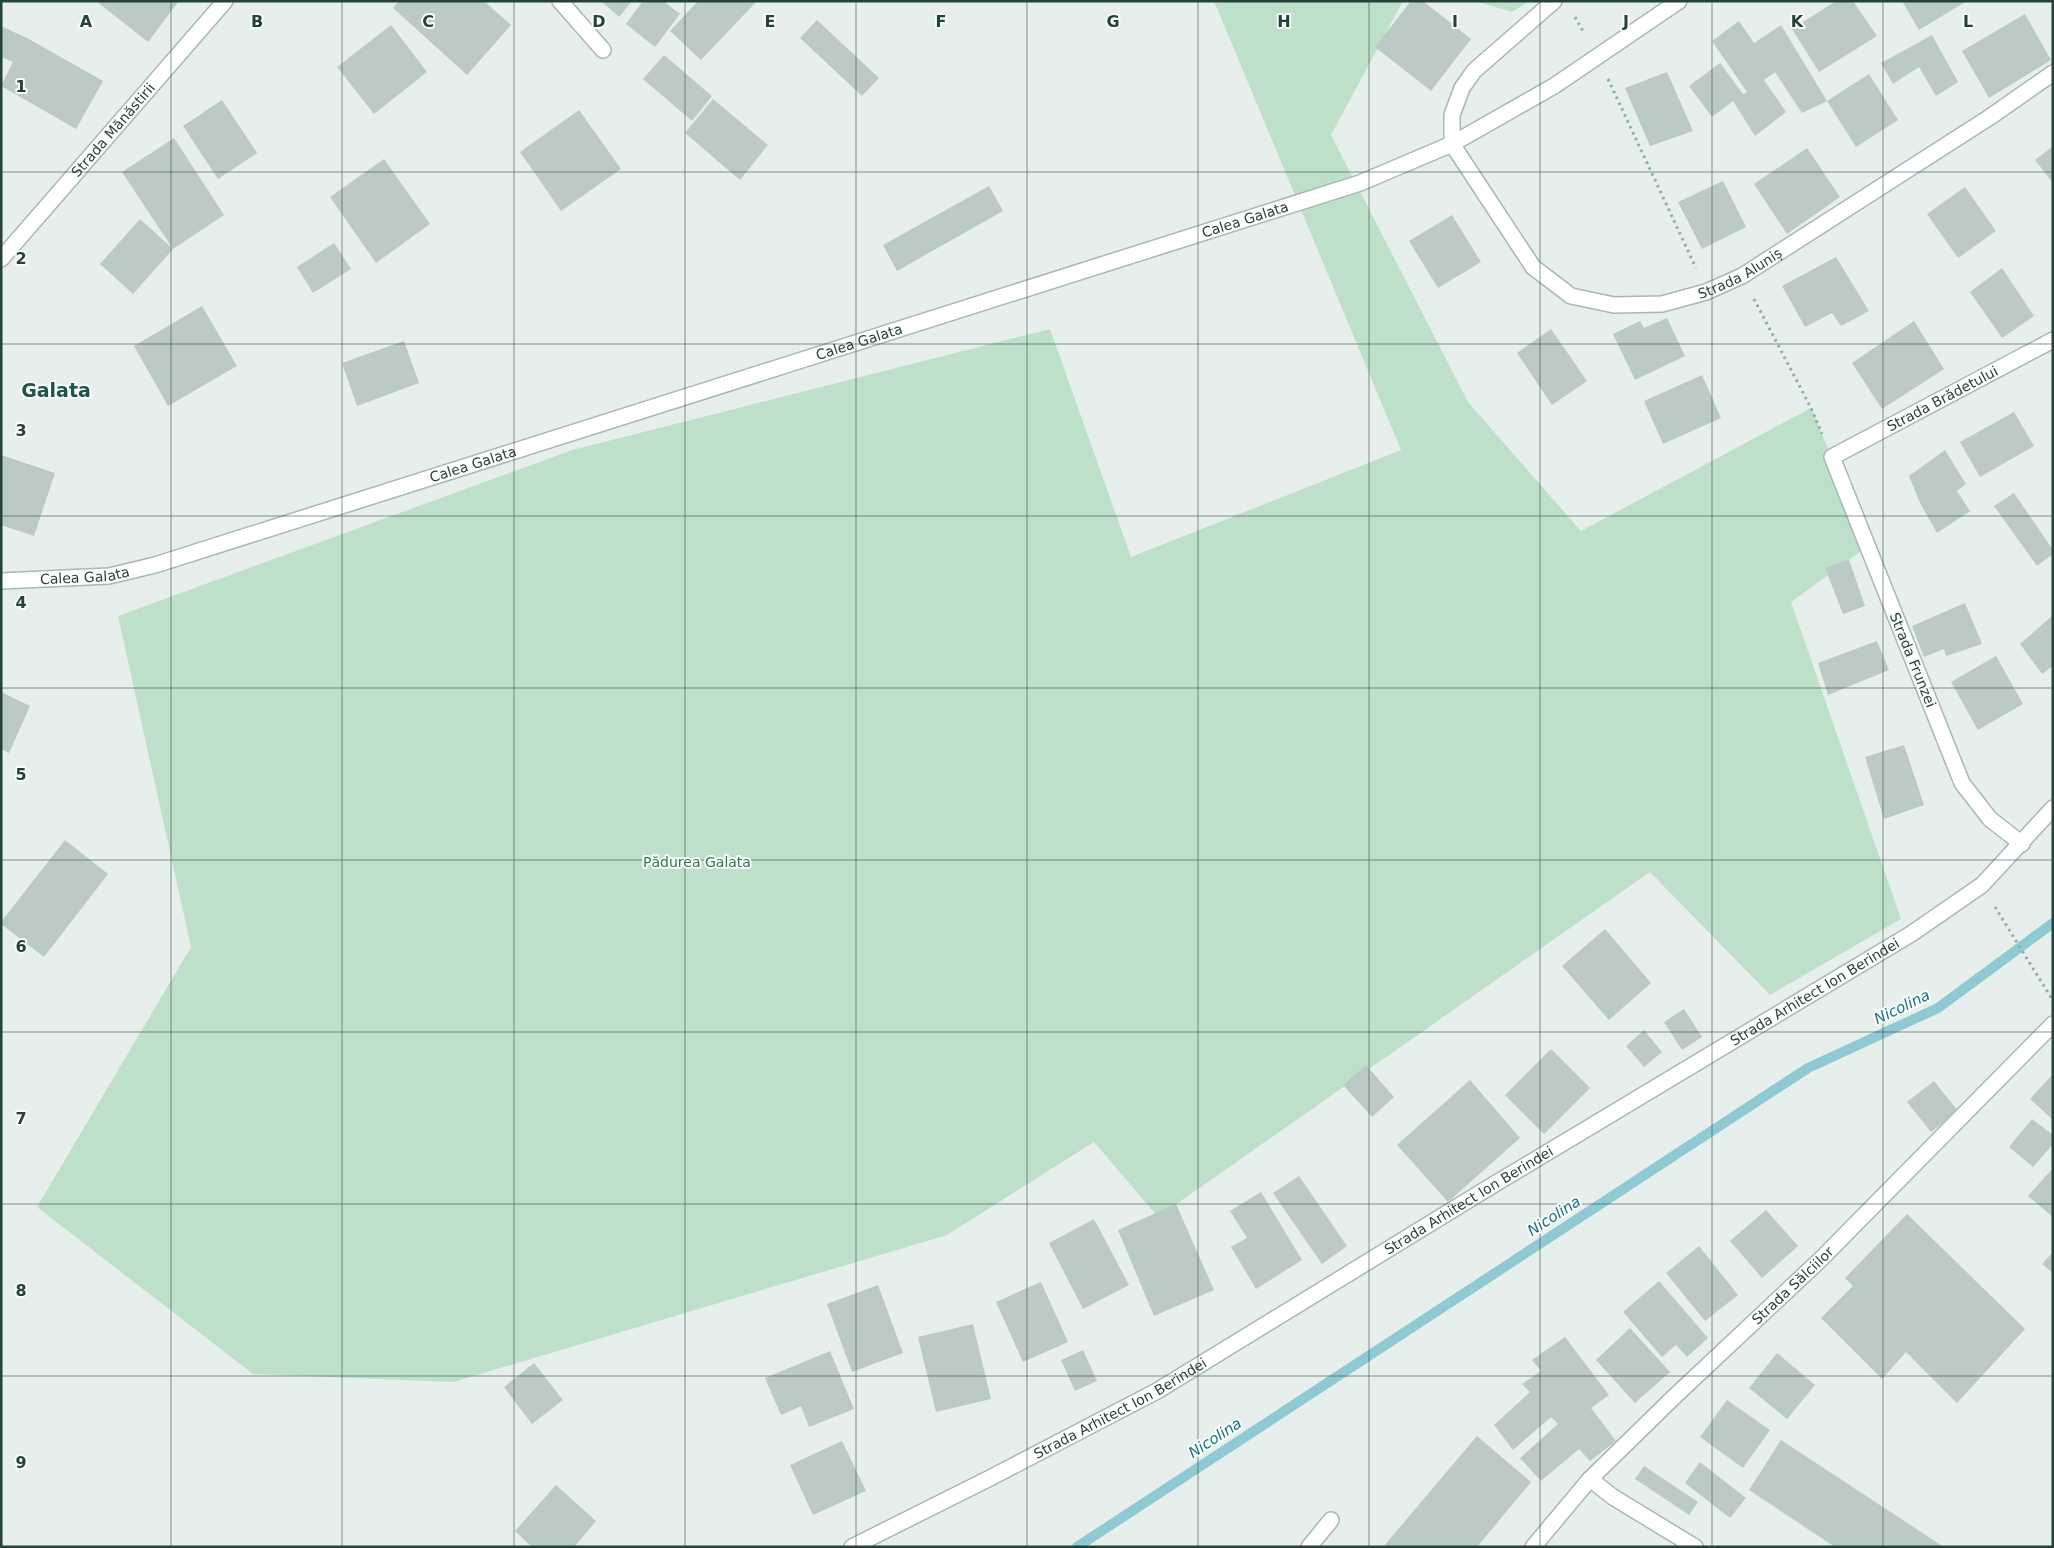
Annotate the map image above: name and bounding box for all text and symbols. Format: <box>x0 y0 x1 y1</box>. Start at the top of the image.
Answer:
text: A <box>80 12 93 31</box>
text: B <box>251 12 263 31</box>
text: C <box>422 12 434 31</box>
text: D <box>592 12 606 31</box>
text: E <box>765 12 775 31</box>
text: F <box>936 12 946 31</box>
text: G <box>1106 12 1120 31</box>
text: H <box>1277 12 1291 31</box>
text: I <box>1452 12 1458 31</box>
text: J <box>1622 12 1629 31</box>
text: K <box>1791 12 1804 31</box>
text: L <box>1963 12 1973 31</box>
text: 1 <box>15 77 27 96</box>
street label: Strada Mănăstirii <box>68 80 158 180</box>
street label: Calea Galata <box>1200 198 1290 241</box>
street label: Strada Aluniș <box>1696 245 1785 302</box>
text: 2 <box>15 249 27 268</box>
street label: Calea Galata <box>814 321 904 363</box>
street label: Strada Brădetului <box>1884 363 2001 434</box>
district label: Galata <box>21 379 91 401</box>
text: 3 <box>15 421 27 440</box>
street label: Calea Galata <box>428 443 518 485</box>
street label: Calea Galata <box>40 563 131 587</box>
text: 4 <box>15 593 27 612</box>
street label: Strada Frunzei <box>1887 610 1939 710</box>
text: 5 <box>15 765 27 784</box>
park label: Pădurea Galata <box>643 854 751 870</box>
street label: Strada Arhitect Ion Berindei <box>1727 935 1902 1049</box>
text: 6 <box>15 937 27 956</box>
water label: Nicolina <box>1871 986 1933 1028</box>
text: 7 <box>15 1109 27 1128</box>
street label: Strada Arhitect Ion Berindei <box>1381 1143 1556 1258</box>
water label: Nicolina <box>1524 1192 1584 1240</box>
street label: Strada Sălciilor <box>1749 1243 1837 1328</box>
text: 8 <box>15 1281 27 1300</box>
street label: Strada Arhitect Ion Berindei <box>1031 1355 1210 1462</box>
water label: Nicolina <box>1185 1414 1245 1462</box>
text: 9 <box>15 1453 27 1472</box>

